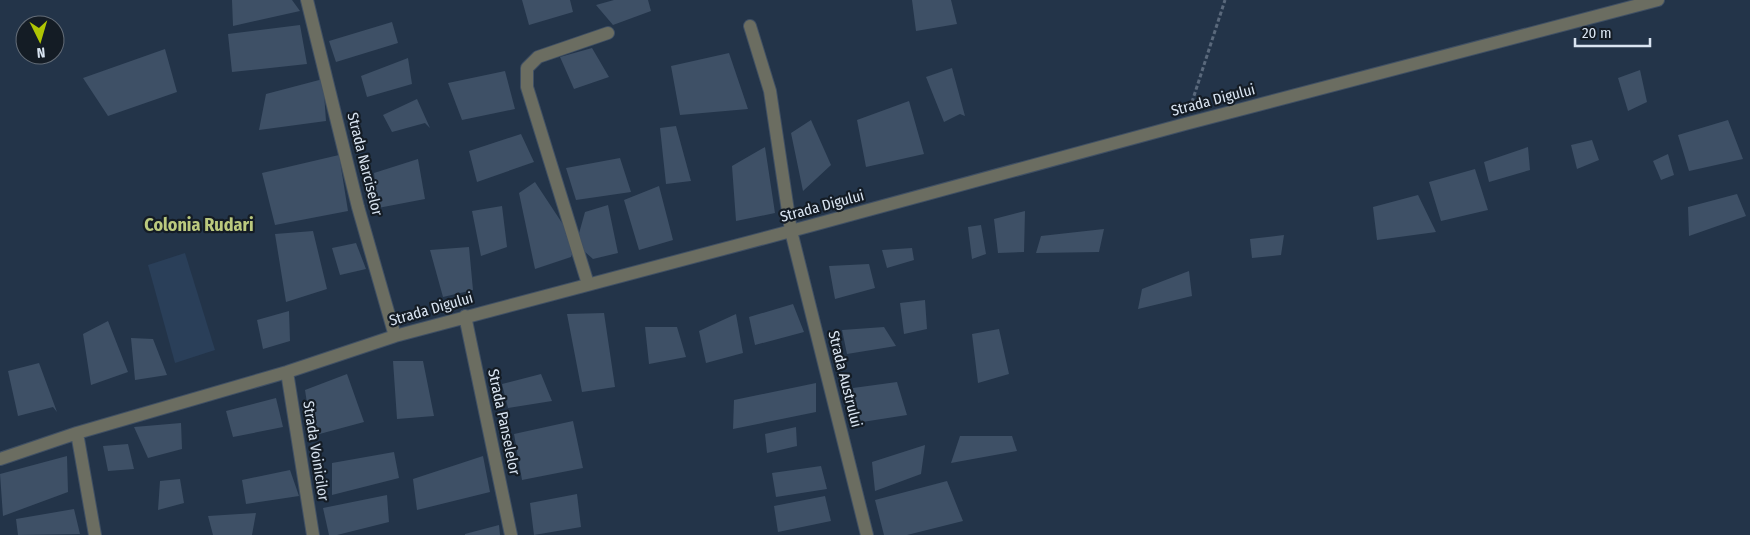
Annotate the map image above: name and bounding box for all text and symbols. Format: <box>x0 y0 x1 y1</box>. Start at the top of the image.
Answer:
north arrow <box>15 15 65 65</box>
scale bar <box>1575 15 1650 47</box>
text: 20 m <box>1582 24 1612 42</box>
text: N <box>36 44 46 61</box>
street label: Strada Digului <box>1169 80 1257 120</box>
street label: Strada Narciselor <box>343 111 387 218</box>
street label: Strada Digului <box>778 186 866 226</box>
district label: Colonia Rudari <box>144 214 254 236</box>
street label: Strada Digului <box>387 288 475 330</box>
street label: Strada Austrului <box>824 329 866 429</box>
street label: Strada Panselelor <box>484 367 524 477</box>
street label: Strada Voinicilor <box>299 400 333 503</box>

